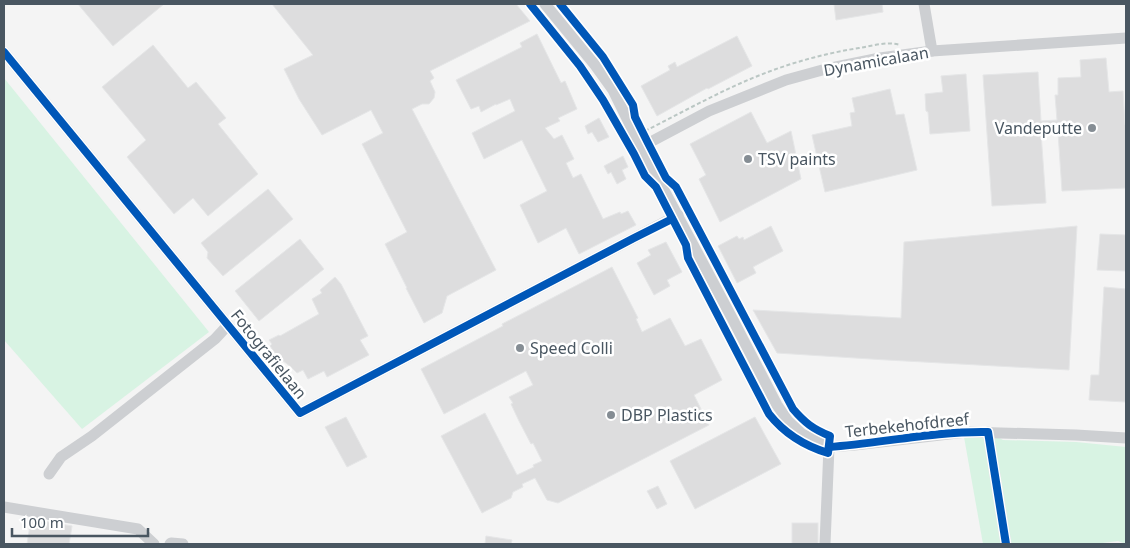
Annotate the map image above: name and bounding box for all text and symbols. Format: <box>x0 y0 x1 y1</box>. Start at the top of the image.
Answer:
street label: Dynamicalaan <box>822 41 930 81</box>
place label: Vandeputte <box>995 117 1082 139</box>
marker: Vandeputte <box>1086 122 1098 134</box>
place label: TSV paints <box>758 148 836 170</box>
marker: TSV paints <box>742 153 754 165</box>
street label: Fotografielaan <box>226 305 312 403</box>
place label: Speed Colli <box>530 337 613 359</box>
marker: Speed Colli <box>514 342 526 354</box>
place label: DBP Plastics <box>621 404 713 426</box>
street label: Terbekehofdreef <box>844 407 972 442</box>
marker: DBP Plastics <box>605 409 617 421</box>
scale bar <box>12 506 149 538</box>
text: 100 m <box>20 512 64 532</box>

